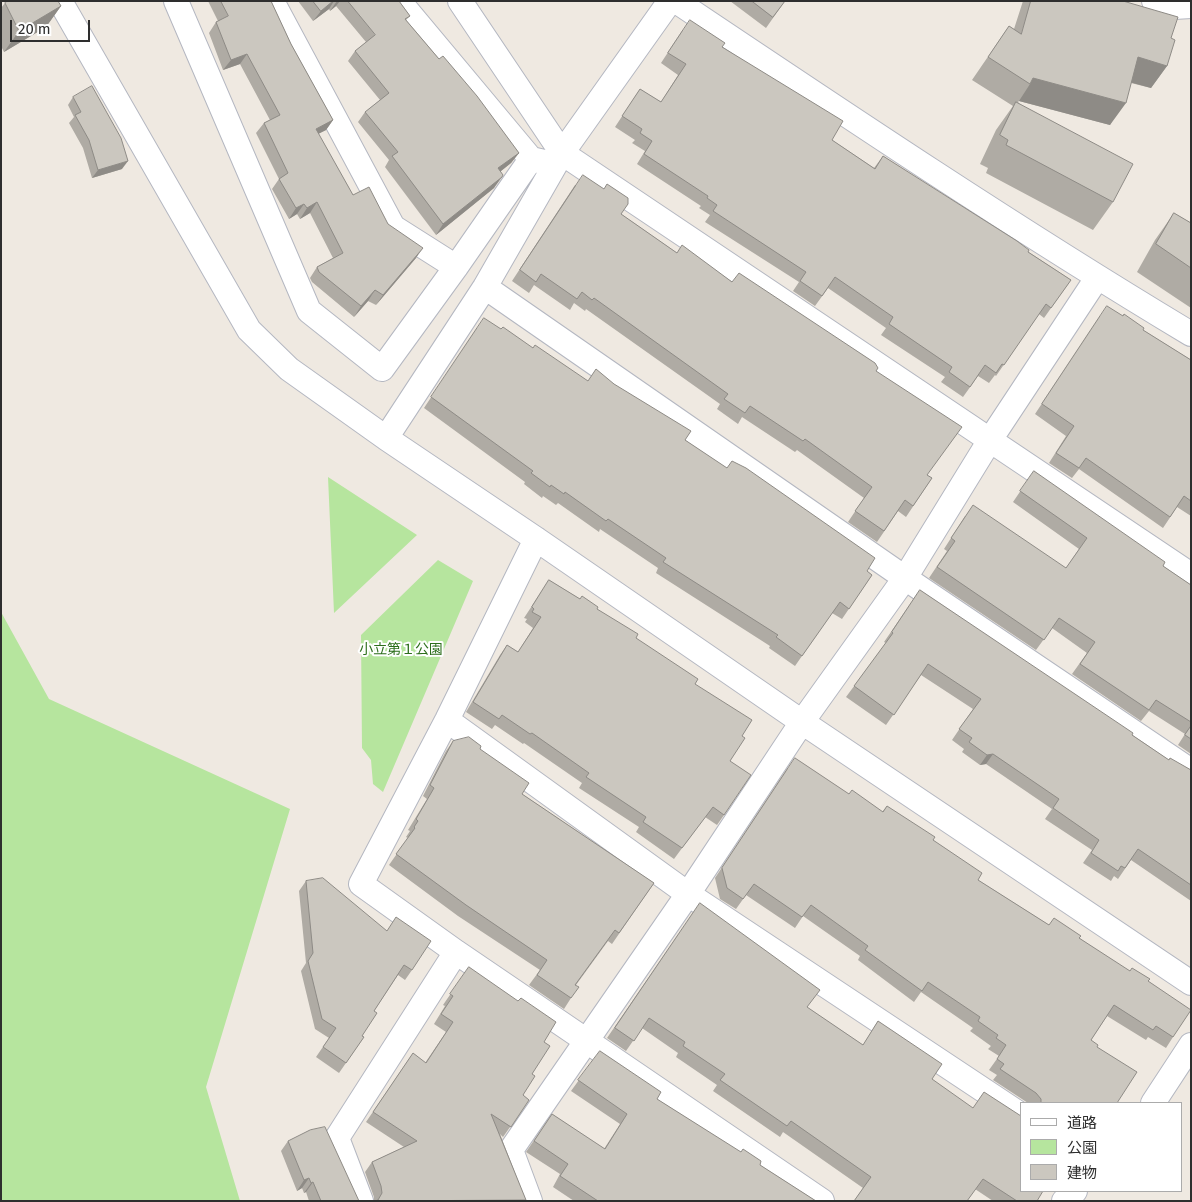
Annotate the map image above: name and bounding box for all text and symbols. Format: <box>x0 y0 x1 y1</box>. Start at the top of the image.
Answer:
scale bar <box>12 10 92 42</box>
text: 20 m <box>18 20 51 38</box>
park label: 小立第１公園 <box>359 642 443 658</box>
legend <box>1020 1102 1182 1192</box>
text: 道路 <box>1067 1114 1097 1132</box>
text: 公園 <box>1067 1139 1097 1157</box>
text: 建物 <box>1067 1164 1097 1182</box>

